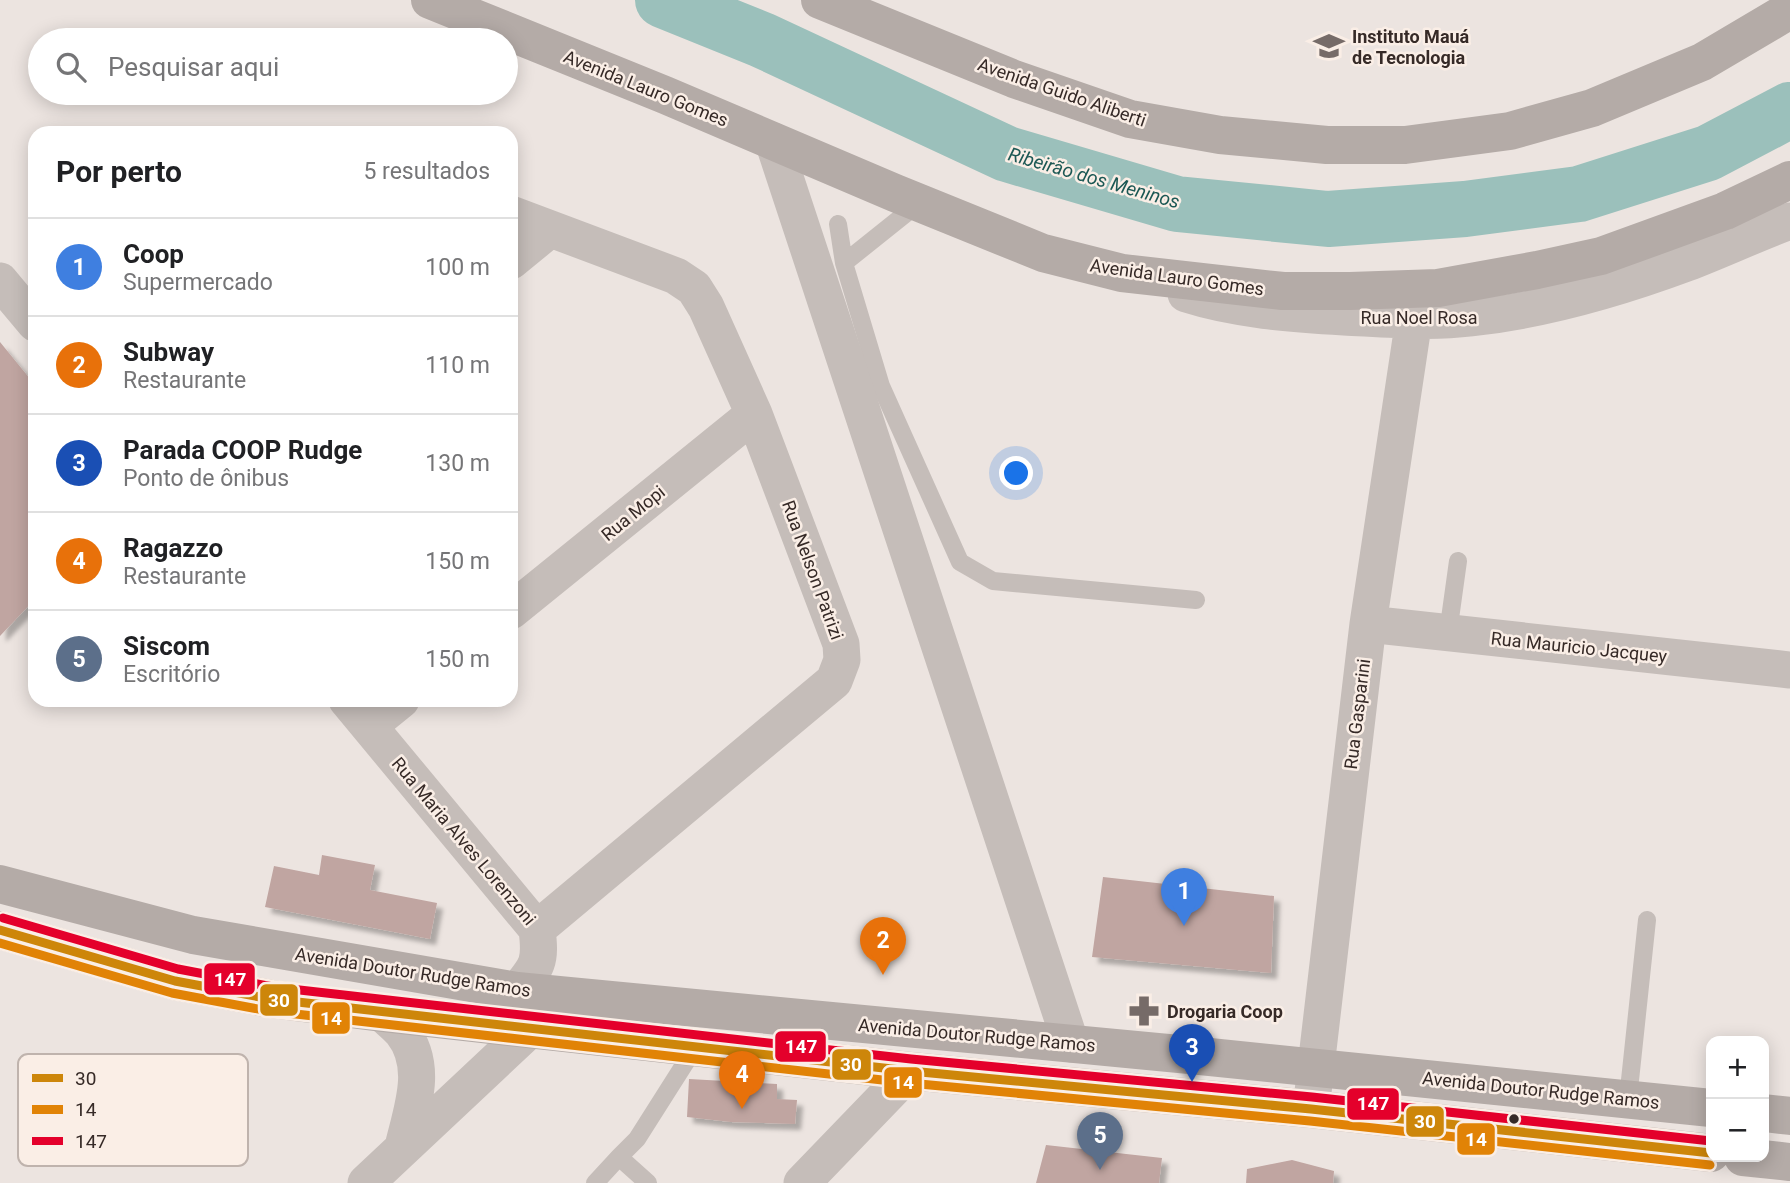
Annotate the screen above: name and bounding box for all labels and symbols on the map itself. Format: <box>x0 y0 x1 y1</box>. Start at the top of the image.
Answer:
place label: Instituto Mauá de Tecnologia <box>1352 26 1470 68</box>
school or university icon: Instituto Mauá de Tecnologia <box>1312 29 1346 63</box>
street label: Avenida Lauro Gomes <box>561 45 731 131</box>
street label: Avenida Guido Aliberti <box>975 53 1149 131</box>
water label: Ribeirão dos Meninos <box>1006 143 1182 213</box>
street label: Avenida Lauro Gomes <box>1089 254 1265 300</box>
street label: Rua Noel Rosa <box>1360 307 1478 328</box>
your location <box>999 456 1033 490</box>
street label: Rua Mopi <box>597 481 669 545</box>
street label: Rua Nelson Patrizi <box>778 497 848 643</box>
street label: Rua Mauricio Jacquey <box>1490 627 1669 667</box>
street label: Rua Gasparini <box>1340 657 1374 771</box>
street label: Rua Maria Alves Lorenzoni <box>388 753 540 929</box>
pin: 1 <box>1161 868 1207 926</box>
pin: 2 <box>860 917 906 975</box>
street label: Avenida Doutor Rudge Ramos <box>294 943 532 1001</box>
line badge: 147 <box>203 962 256 996</box>
text: 147 <box>214 968 246 991</box>
line badge: 30 <box>259 983 299 1017</box>
text: 30 <box>268 989 290 1012</box>
pharmacy icon: Drogaria Coop <box>1127 994 1161 1028</box>
line badge: 14 <box>311 1001 351 1035</box>
place label: Drogaria Coop <box>1167 1001 1283 1022</box>
text: 14 <box>320 1007 342 1030</box>
street label: Avenida Doutor Rudge Ramos <box>857 1014 1097 1056</box>
pin: 3 <box>1169 1024 1215 1082</box>
line badge: 147 <box>774 1030 827 1063</box>
text: 147 <box>785 1035 817 1058</box>
line badge: 30 <box>831 1048 872 1081</box>
pin: 4 <box>719 1051 765 1109</box>
text: 30 <box>840 1053 862 1076</box>
legend <box>18 1054 248 1166</box>
line badge: 14 <box>883 1066 923 1099</box>
text: 30 <box>75 1067 96 1090</box>
street label: Avenida Doutor Rudge Ramos <box>1421 1067 1661 1113</box>
text: 14 <box>892 1071 914 1094</box>
line badge: 147 <box>1346 1087 1400 1121</box>
text: 147 <box>1357 1092 1389 1115</box>
text: 14 <box>75 1098 97 1121</box>
line badge: 30 <box>1405 1105 1445 1138</box>
text: 30 <box>1414 1110 1436 1133</box>
pin: 5 <box>1077 1112 1123 1170</box>
unlabelled marker <box>1507 1112 1521 1126</box>
line badge: 14 <box>1456 1122 1496 1156</box>
text: 14 <box>1465 1128 1487 1151</box>
text: 147 <box>75 1130 107 1153</box>

